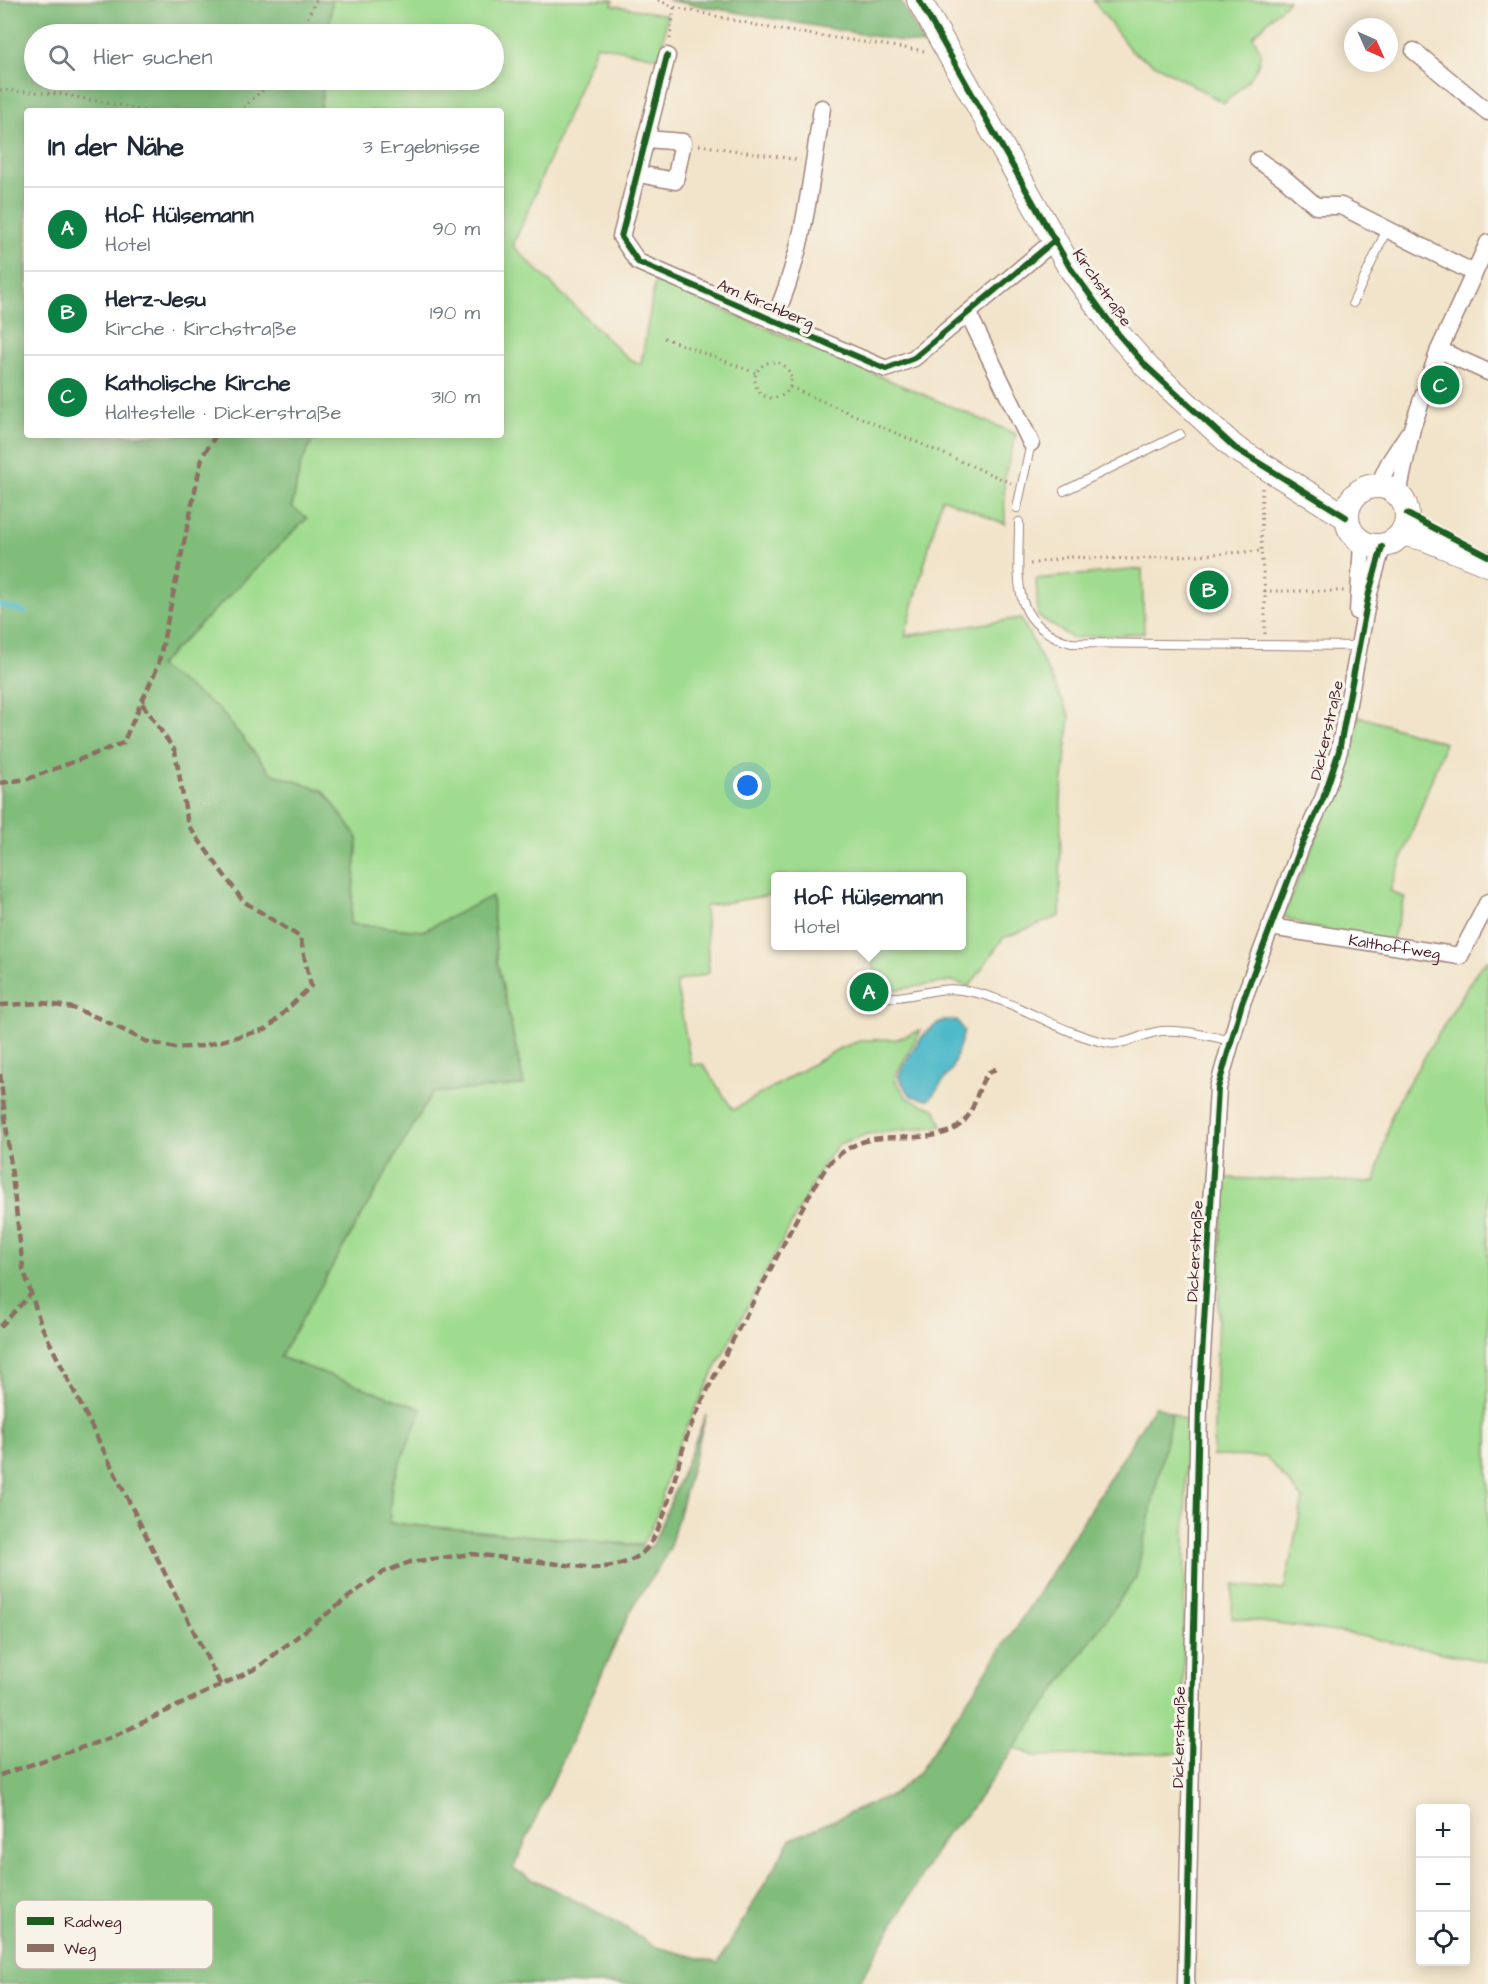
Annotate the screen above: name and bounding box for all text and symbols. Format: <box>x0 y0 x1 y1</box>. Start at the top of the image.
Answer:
north arrow <box>1344 18 1398 72</box>
search box <box>24 24 504 90</box>
icon: search <box>45 41 78 74</box>
text: Hier suchen <box>93 42 212 73</box>
text: In der Nähe <box>48 129 184 165</box>
text: 3 Ergebnisse <box>363 133 480 161</box>
text: Hof Hülsemann <box>105 200 254 231</box>
text: A <box>61 215 74 243</box>
text: 90 m <box>432 215 480 243</box>
text: Hotel <box>105 231 150 259</box>
street label: Kirchstraße <box>1067 244 1137 331</box>
street label: Am Kirchberg <box>714 274 817 335</box>
text: Herz-Jesu <box>105 284 206 315</box>
text: B <box>60 299 75 327</box>
text: 190 m <box>430 299 480 327</box>
text: Kirche · Kirchstraße <box>105 315 296 343</box>
pin: C <box>1420 362 1460 408</box>
text: Katholische Kirche <box>105 368 291 399</box>
text: C <box>60 383 75 411</box>
text: 310 m <box>431 383 480 411</box>
text: Haltestelle · Dickerstraße <box>105 399 341 427</box>
pin: B <box>1190 568 1228 612</box>
street label: Dickerstraße <box>1305 678 1349 782</box>
your location <box>733 771 762 800</box>
popup <box>771 872 966 950</box>
text: Hof Hülsemann <box>794 882 943 913</box>
text: Hotel <box>794 913 840 941</box>
street label: Kalthoffweg <box>1347 929 1442 966</box>
pin: A <box>850 970 888 1014</box>
street label: Dickerstraße <box>1181 1199 1209 1302</box>
street label: Dickerstraße <box>1167 1686 1191 1788</box>
map controls <box>1416 1804 1470 1966</box>
button: + <box>1416 1804 1470 1858</box>
button: − <box>1416 1858 1470 1912</box>
legend <box>15 1900 213 1969</box>
text: Radweg <box>64 1911 122 1934</box>
button: locate <box>1416 1912 1470 1966</box>
text: Weg <box>64 1938 96 1961</box>

